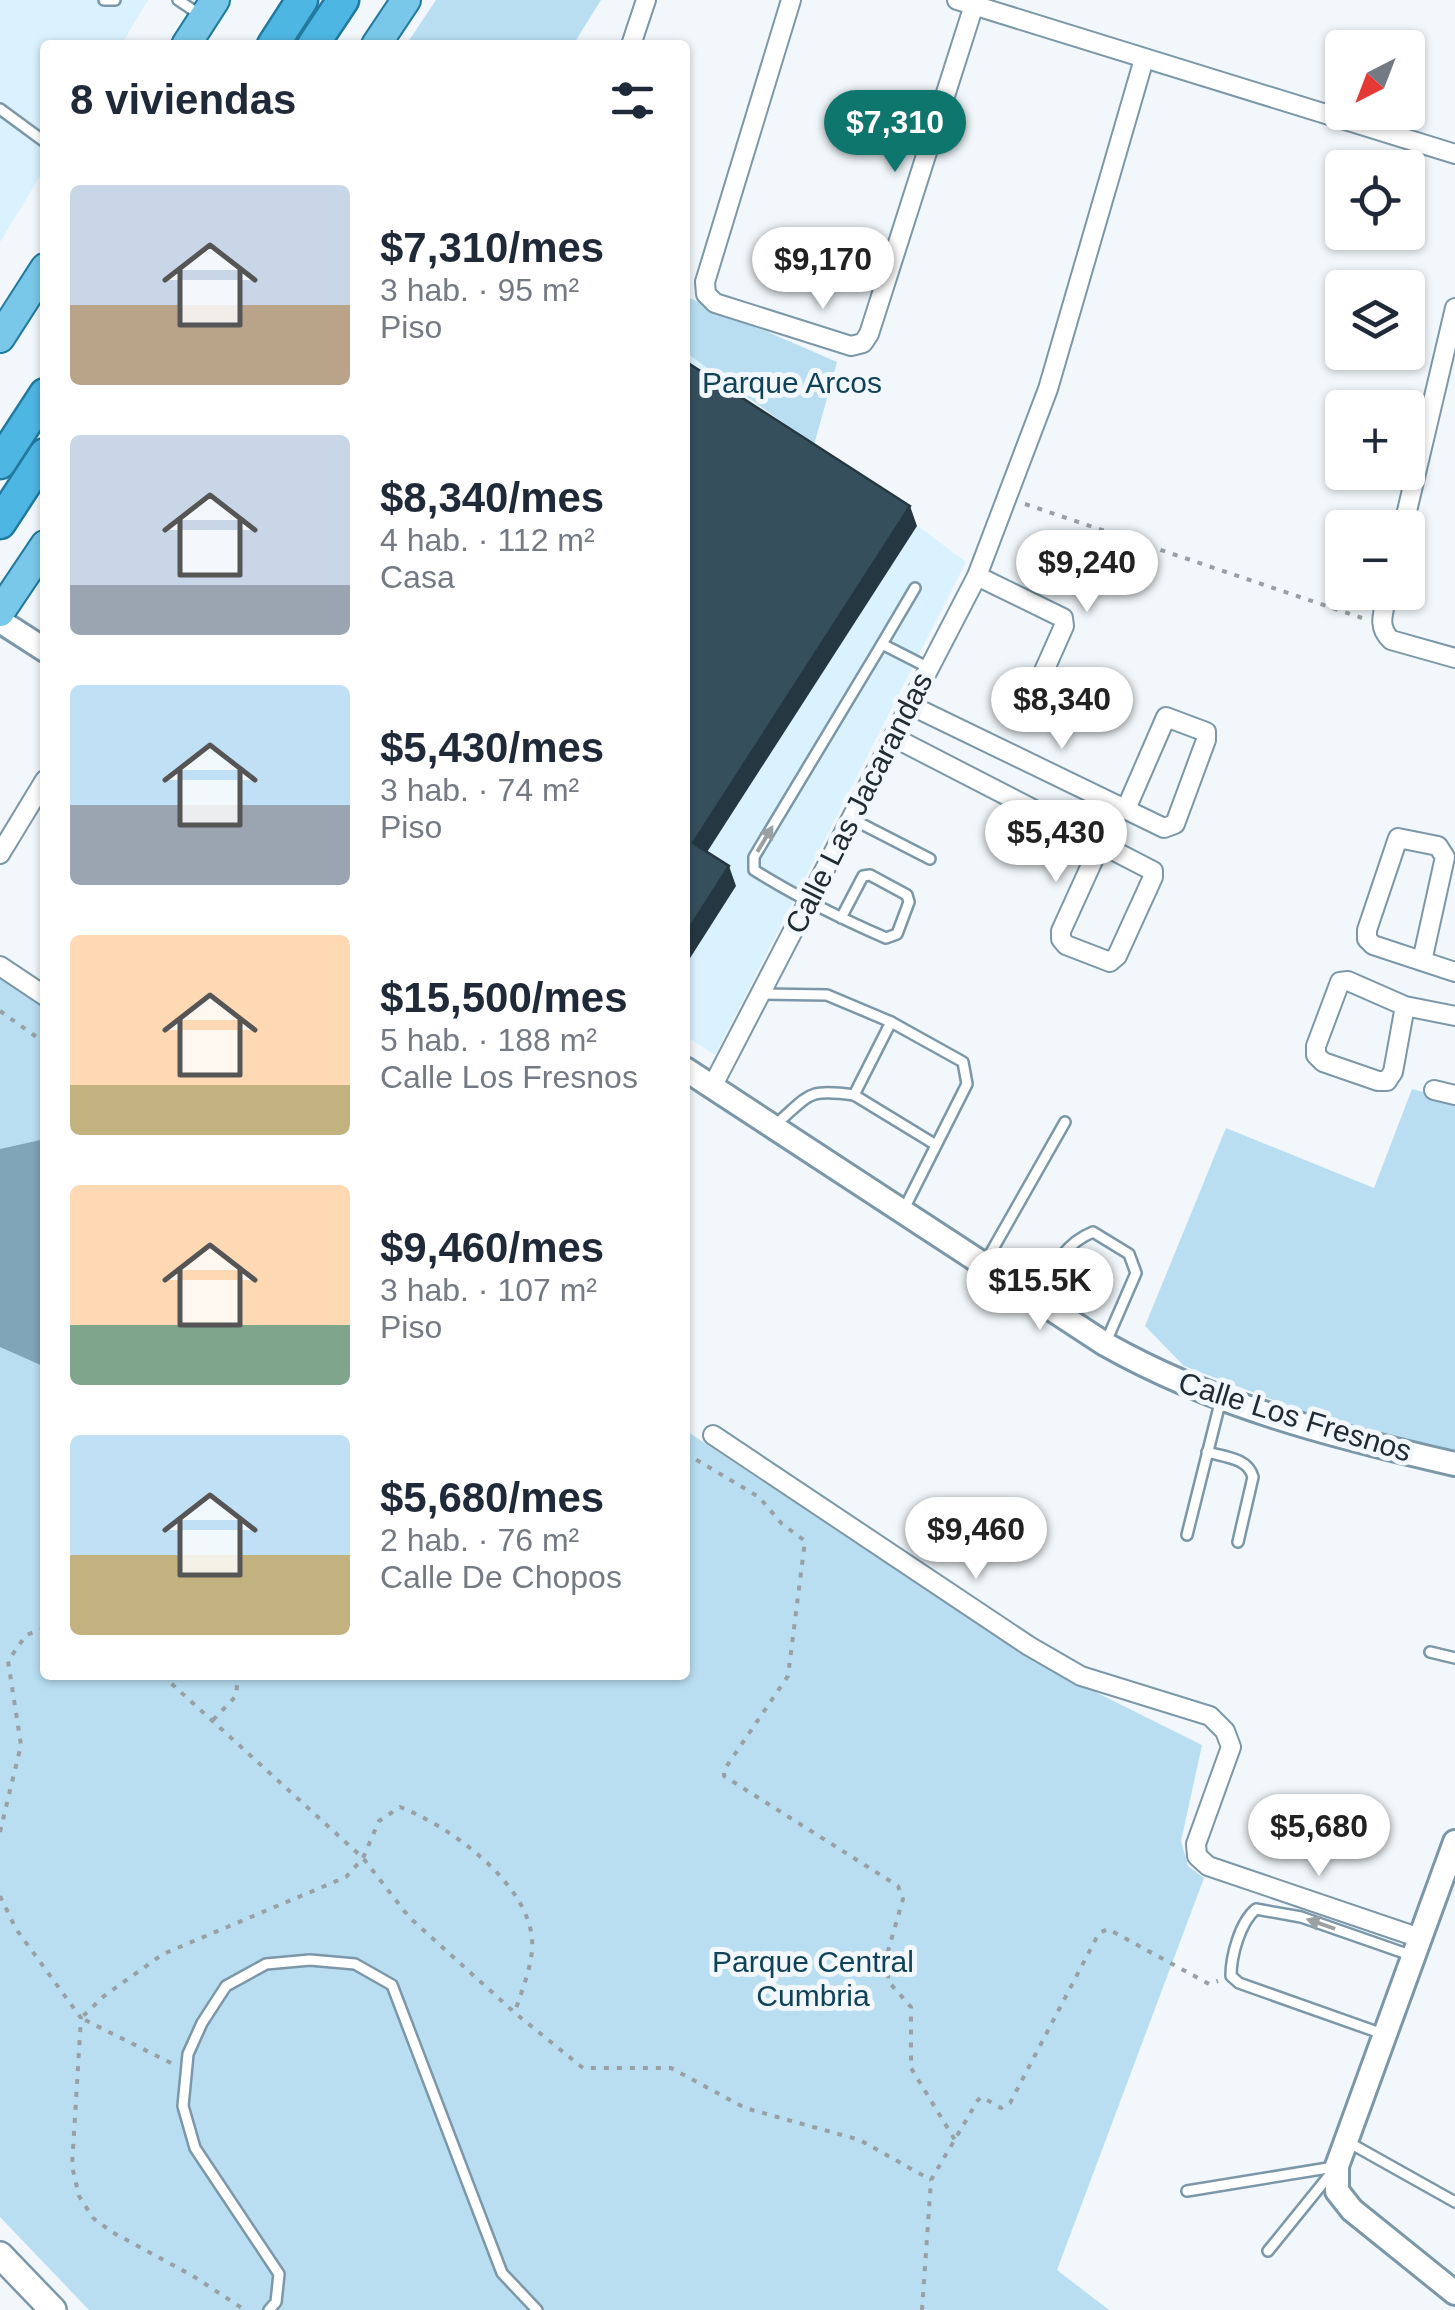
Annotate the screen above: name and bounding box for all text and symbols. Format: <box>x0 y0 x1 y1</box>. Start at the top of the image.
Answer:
north arrow <box>1325 30 1425 130</box>
map controls <box>1325 30 1425 610</box>
icon: filters <box>605 73 660 128</box>
text: 8 viviendas <box>70 76 296 123</box>
pin: $7,310 <box>814 90 976 175</box>
text: $7,310 <box>846 104 944 140</box>
button: locate <box>1325 150 1425 250</box>
text: $7,310/mes <box>380 224 604 271</box>
icon: home <box>150 225 270 345</box>
pin: $9,170 <box>742 227 904 312</box>
text: $9,170 <box>774 241 872 277</box>
button: layers <box>1325 270 1425 370</box>
text: 3 hab. · 95 m² <box>380 272 579 308</box>
text: Piso <box>380 309 442 345</box>
park label: Parque Arcos <box>702 366 882 399</box>
button: + <box>1325 390 1425 490</box>
text: $8,340/mes <box>380 474 604 521</box>
icon: home <box>150 475 270 595</box>
button: − <box>1325 510 1425 610</box>
text: 4 hab. · 112 m² <box>380 522 595 558</box>
pin: $9,240 <box>1006 530 1168 615</box>
text: $9,240 <box>1038 544 1136 580</box>
text: Casa <box>380 559 455 595</box>
street label: Calle Las Jacarandas <box>778 667 939 939</box>
pin: $8,340 <box>981 667 1143 752</box>
text: $8,340 <box>1013 681 1111 717</box>
text: $5,430/mes <box>380 724 604 771</box>
icon: home <box>150 725 270 845</box>
text: 3 hab. · 74 m² <box>380 772 579 808</box>
pin: $5,430 <box>975 800 1137 885</box>
text: Piso <box>380 809 442 845</box>
text: $5,430 <box>1007 814 1105 850</box>
one-way arrow <box>756 825 773 853</box>
text: $15,500/mes <box>380 974 628 1021</box>
icon: home <box>150 975 270 1095</box>
text: 5 hab. · 188 m² <box>380 1022 597 1058</box>
text: Calle Los Fresnos <box>380 1059 638 1095</box>
text: $9,460/mes <box>380 1224 604 1271</box>
icon: home <box>150 1225 270 1345</box>
pin: $15.5K <box>959 1248 1121 1333</box>
text: $15.5K <box>988 1262 1092 1298</box>
text: 3 hab. · 107 m² <box>380 1272 597 1308</box>
text: Piso <box>380 1309 442 1345</box>
street label: Calle Los Fresnos <box>1175 1365 1416 1468</box>
text: $5,680/mes <box>380 1474 604 1521</box>
icon: home <box>150 1475 270 1595</box>
pin: $9,460 <box>895 1497 1057 1582</box>
text: $9,460 <box>927 1511 1025 1547</box>
text: 2 hab. · 76 m² <box>380 1522 579 1558</box>
text: Calle De Chopos <box>380 1559 622 1595</box>
pin: $5,680 <box>1238 1794 1400 1879</box>
text: $5,680 <box>1270 1808 1368 1844</box>
one-way arrow <box>1305 1916 1335 1931</box>
park label: Parque Central Cumbria <box>712 1945 914 2012</box>

